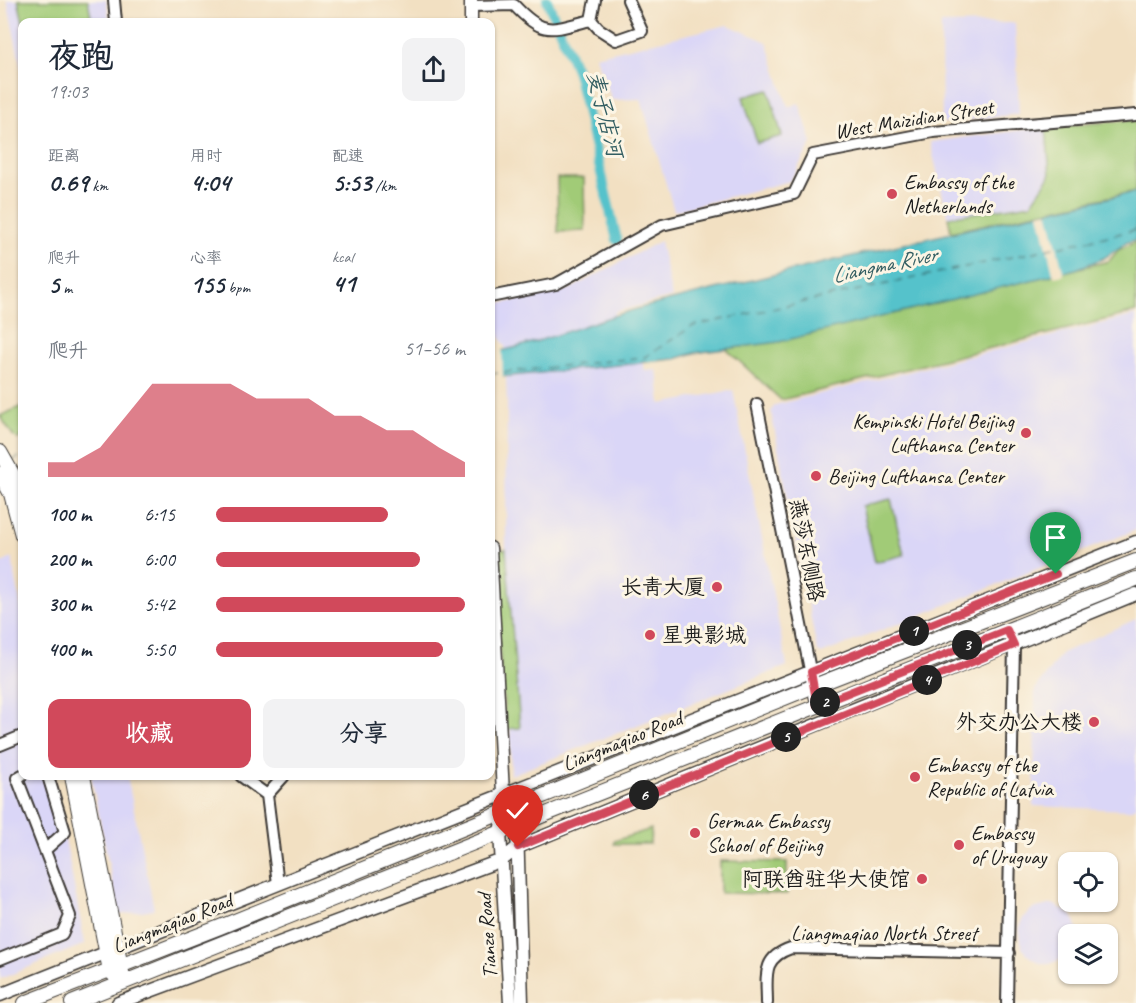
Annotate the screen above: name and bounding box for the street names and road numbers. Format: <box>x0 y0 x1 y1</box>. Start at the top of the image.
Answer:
street label: West Maizidian Street <box>833 93 997 144</box>
street label: 燕莎东侧路 <box>784 496 830 604</box>
street label: Liangmaqiao Road <box>558 704 689 777</box>
street label: Liangmaqiao Road <box>108 886 239 959</box>
street label: Tianze Road <box>471 890 503 979</box>
street label: Liangmaqiao North Street <box>791 920 980 946</box>

